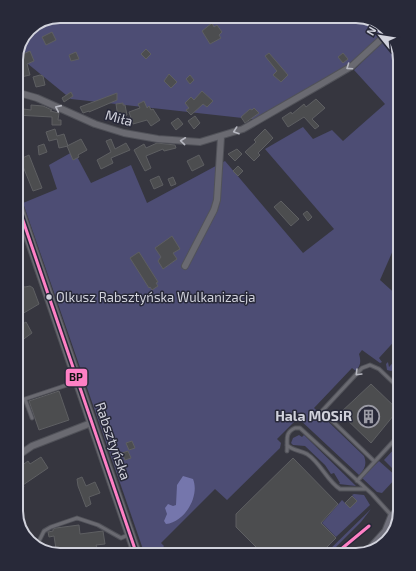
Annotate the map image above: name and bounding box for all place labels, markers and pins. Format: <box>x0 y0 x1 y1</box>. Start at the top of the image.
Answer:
place label: Olkusz Rabsztyńska Wulkanizacja <box>56 289 256 305</box>
marker: Olkusz Rabsztyńska Wulkanizacja <box>44 292 54 302</box>
building icon: Hala MOSiR <box>355 403 381 429</box>
place label: Hala MOSiR <box>275 407 352 424</box>

